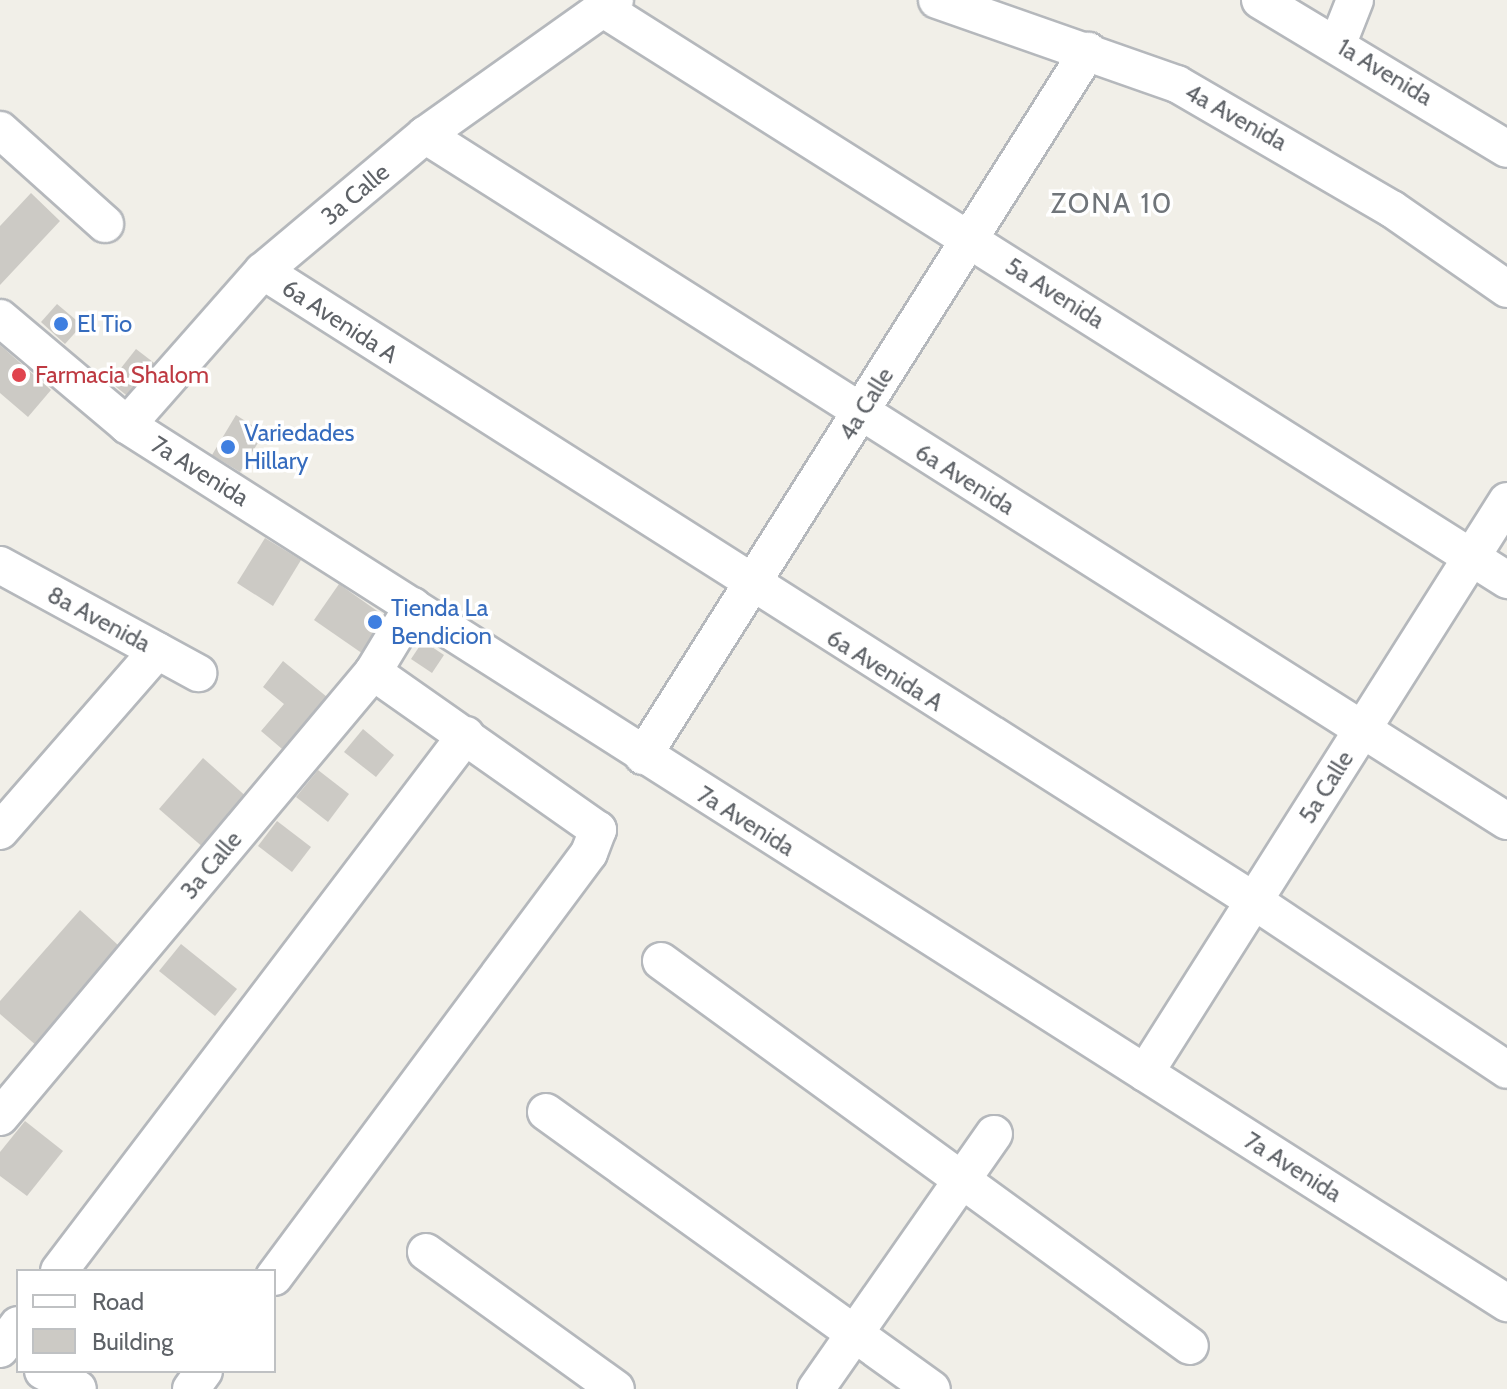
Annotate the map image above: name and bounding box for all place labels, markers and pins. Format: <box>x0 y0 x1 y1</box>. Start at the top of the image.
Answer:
place label: El Tio <box>77 310 132 338</box>
marker: El Tio <box>52 315 70 333</box>
place label: Farmacia Shalom <box>35 361 209 389</box>
marker: Farmacia Shalom <box>10 366 28 384</box>
place label: Variedades Hillary <box>244 419 355 475</box>
marker: Variedades Hillary <box>219 438 237 456</box>
place label: Tienda La Bendicion <box>391 594 492 650</box>
marker: Tienda La Bendicion <box>366 613 384 631</box>

